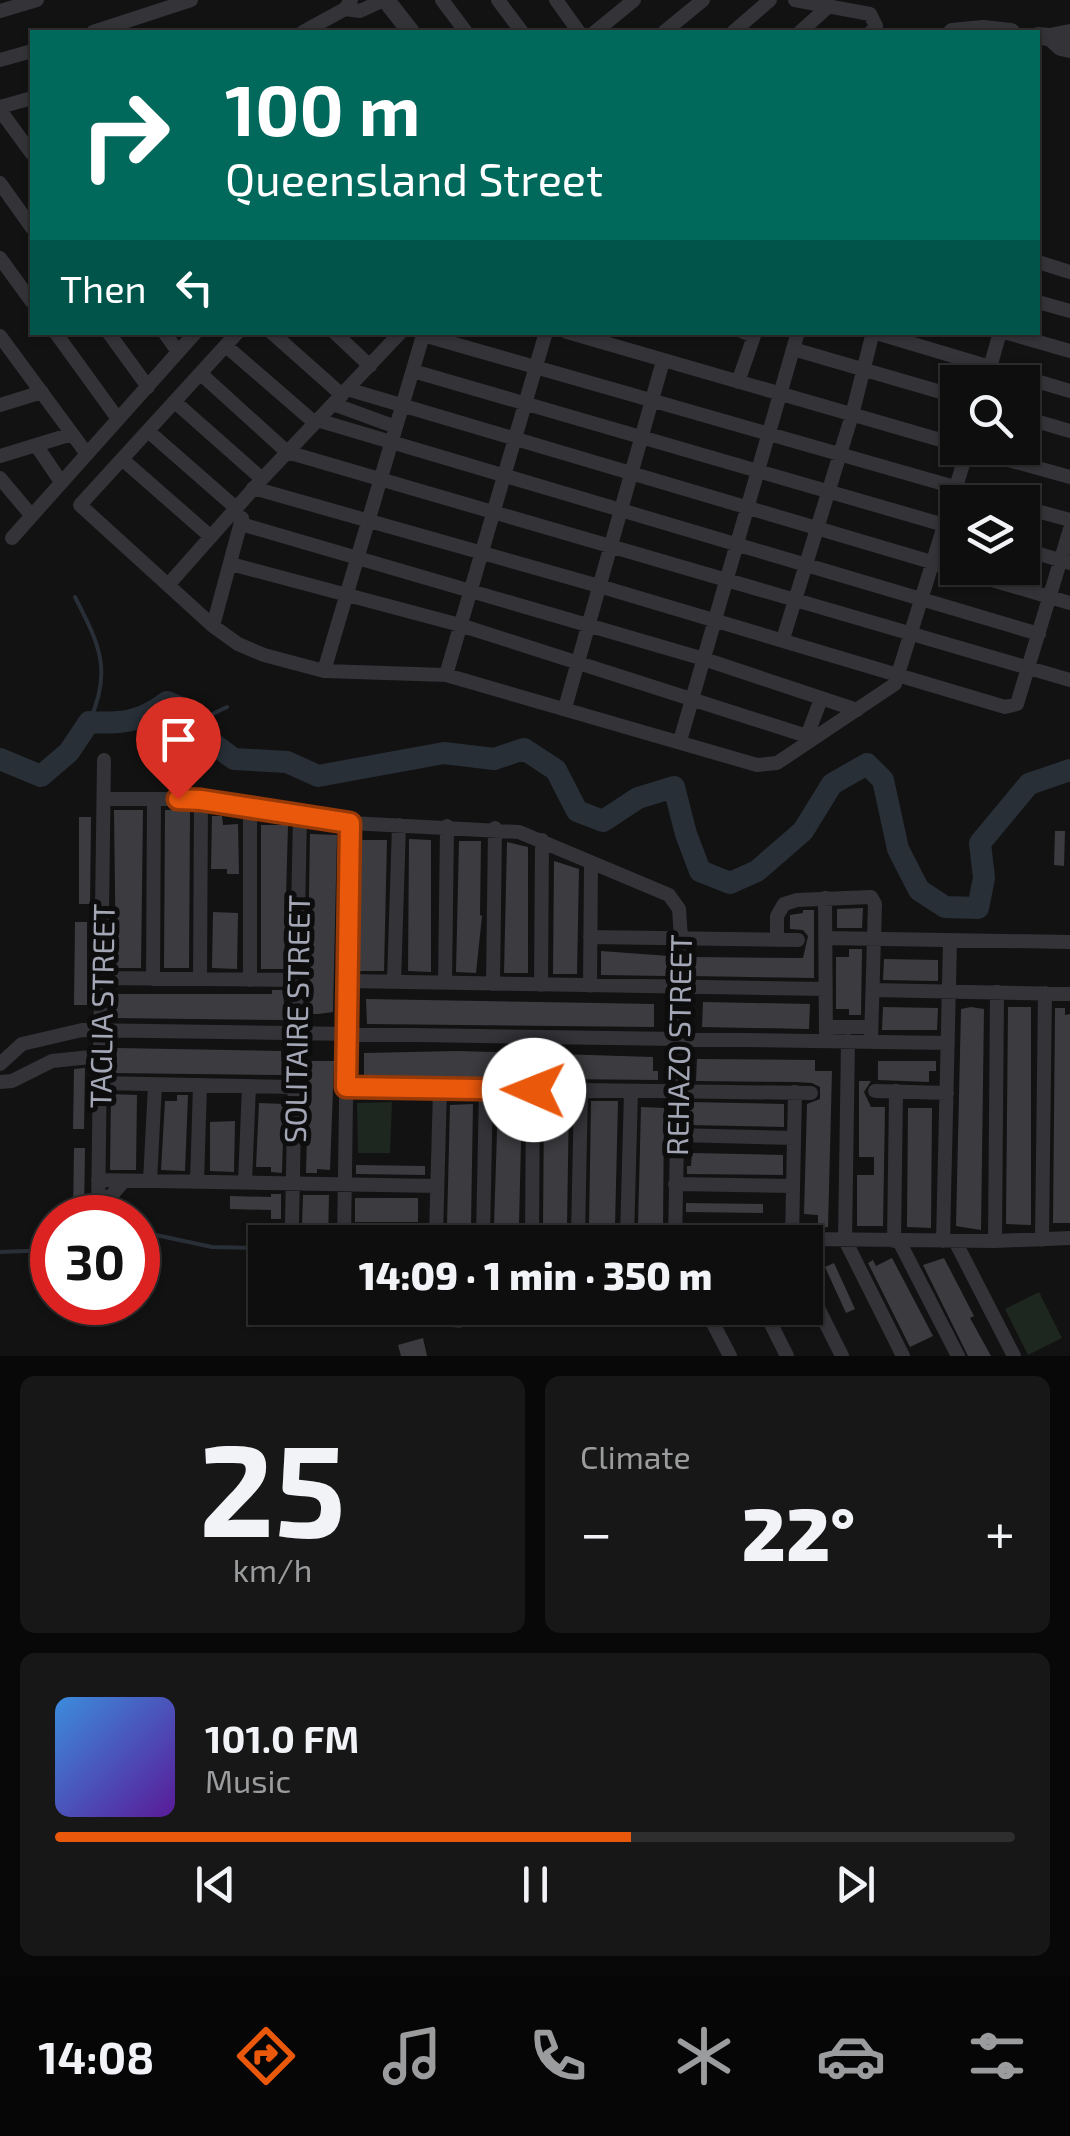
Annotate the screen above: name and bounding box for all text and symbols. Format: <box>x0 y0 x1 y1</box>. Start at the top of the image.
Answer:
text: 100 m <box>225 66 420 150</box>
icon: right <box>60 70 190 200</box>
text: Queensland Street <box>225 151 603 205</box>
icon: left <box>167 260 222 315</box>
text: Then <box>60 265 147 311</box>
map controls <box>940 365 1040 585</box>
button: search <box>940 365 1040 465</box>
button: layers <box>940 485 1040 585</box>
pin <box>136 697 221 800</box>
icon: arrive <box>151 712 206 767</box>
street label: SOLITAIRE STREET <box>276 895 316 1143</box>
street label: TAGLIA STREET <box>81 903 121 1109</box>
street label: REHAZO STREET <box>658 934 698 1156</box>
position arrow <box>482 1038 586 1142</box>
speed limit sign: 30 <box>30 1195 160 1325</box>
text: 14:09 · 1 min · 350 m <box>359 1252 712 1298</box>
text: 25 <box>199 1407 346 1563</box>
text: Climate <box>580 1437 691 1475</box>
text: 22° <box>742 1486 855 1576</box>
text: − <box>580 1498 612 1564</box>
text: + <box>985 1498 1015 1564</box>
text: km/h <box>233 1550 312 1588</box>
text: 101.0 FM <box>205 1715 359 1761</box>
text: Music <box>205 1761 291 1799</box>
icon: previous <box>188 1857 243 1912</box>
icon: pause <box>508 1857 563 1912</box>
icon: next <box>828 1857 883 1912</box>
icon: directions <box>231 2021 301 2091</box>
icon: music <box>377 2021 447 2091</box>
icon: phone <box>523 2021 593 2091</box>
icon: climate <box>669 2021 739 2091</box>
icon: car <box>816 2021 886 2091</box>
icon: filters <box>962 2021 1032 2091</box>
text: 14:08 <box>38 2029 154 2083</box>

